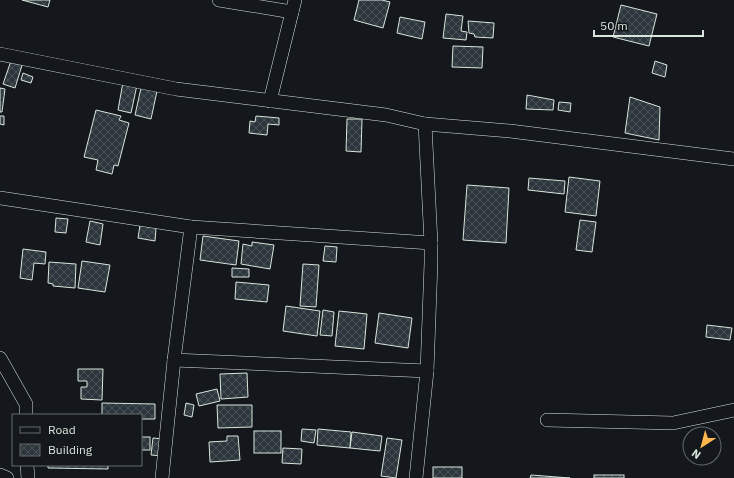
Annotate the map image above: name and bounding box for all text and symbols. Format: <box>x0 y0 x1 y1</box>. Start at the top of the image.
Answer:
scale bar <box>594 12 703 38</box>
text: 50 m <box>600 18 628 33</box>
legend <box>12 414 142 466</box>
text: Road <box>48 422 76 437</box>
north arrow <box>682 426 722 466</box>
text: Building <box>48 442 93 457</box>
text: N <box>689 446 703 462</box>

